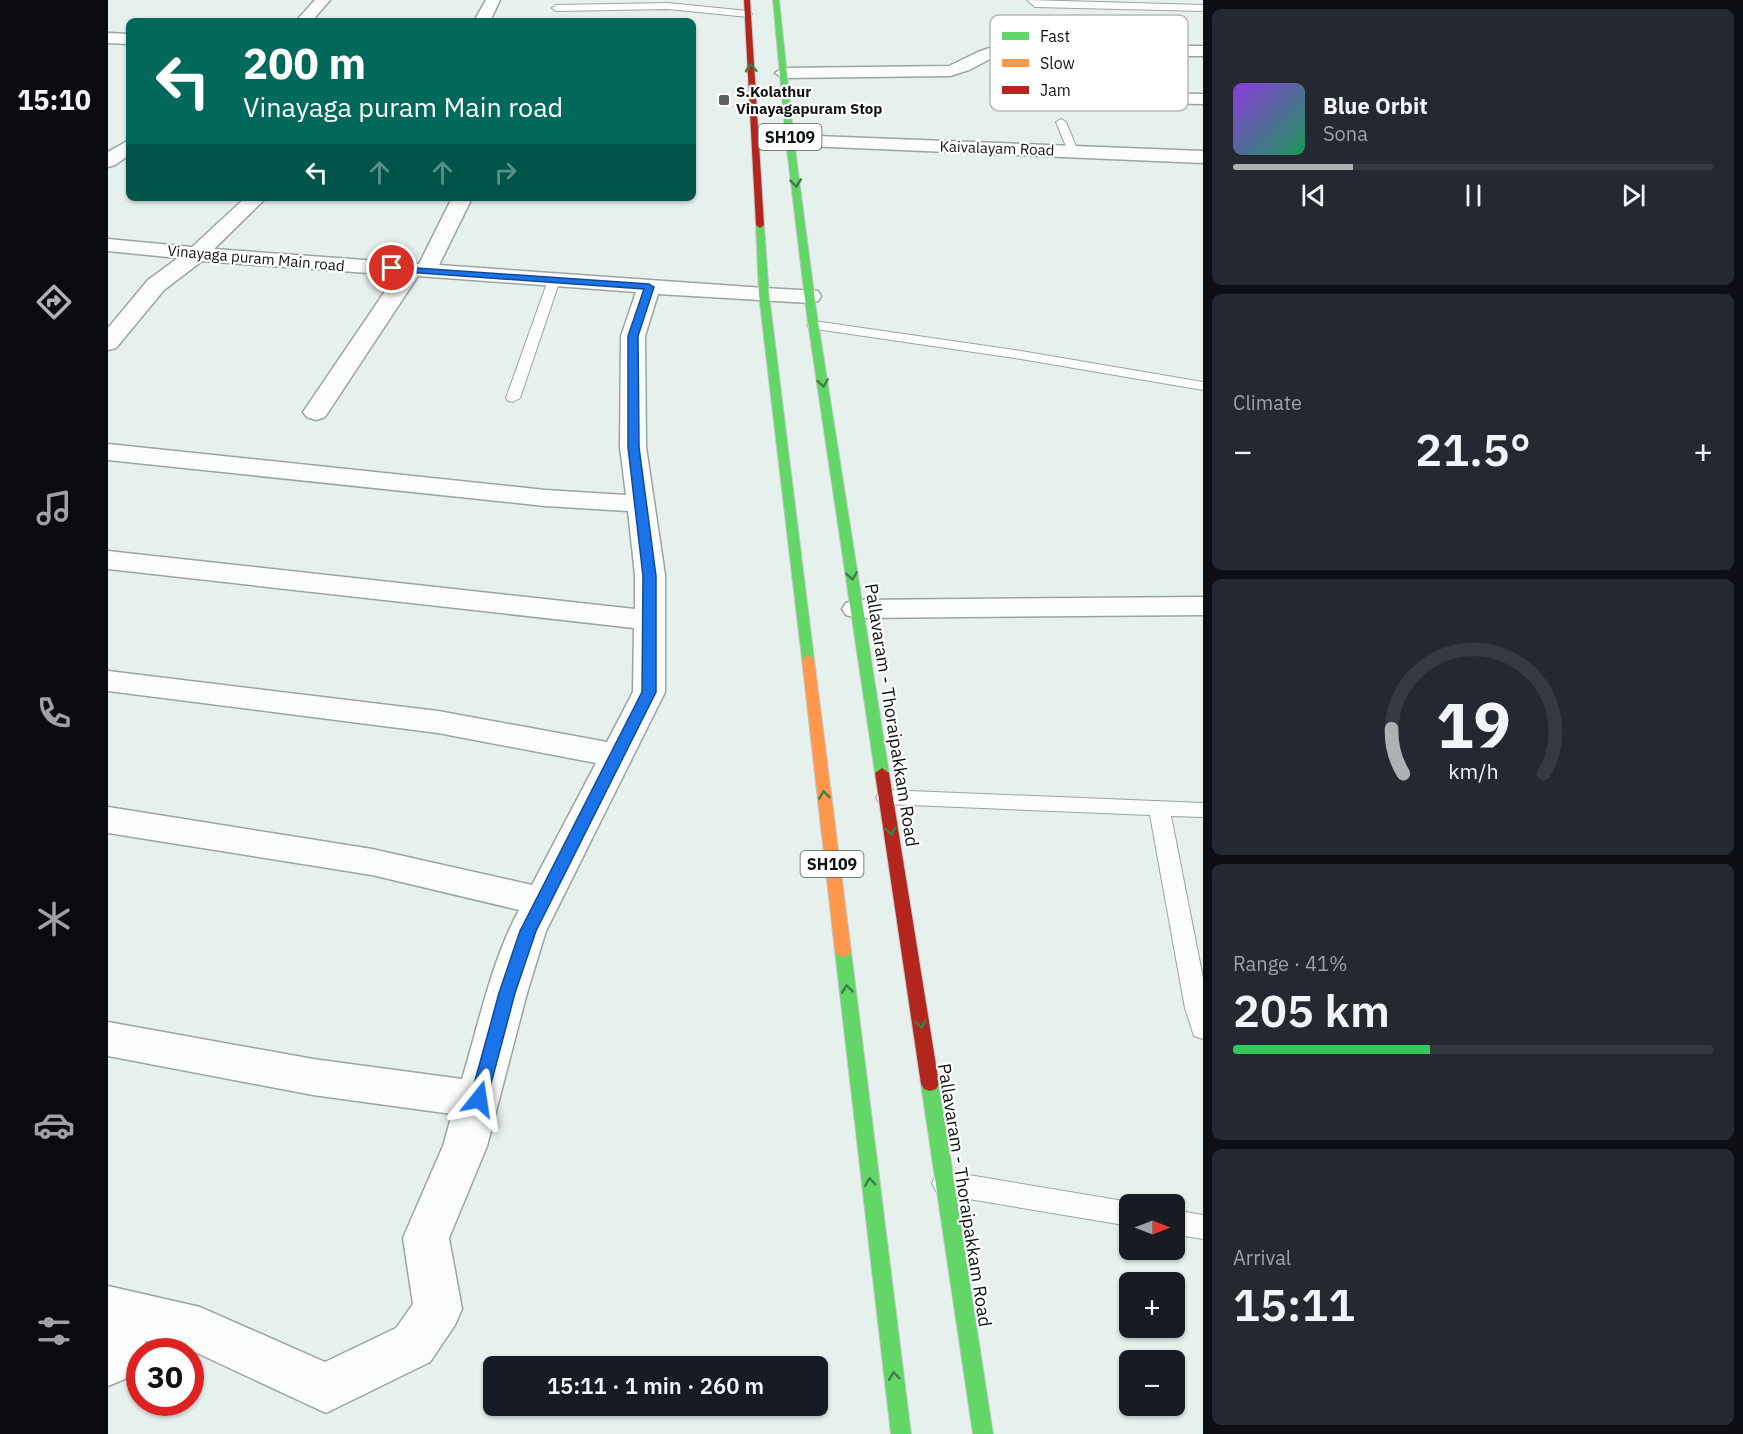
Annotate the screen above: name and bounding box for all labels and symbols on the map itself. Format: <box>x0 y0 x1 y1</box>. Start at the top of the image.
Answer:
legend <box>990 15 1188 111</box>
text: Fast <box>1040 26 1070 46</box>
text: Slow <box>1040 53 1075 73</box>
one-way arrow <box>744 64 757 73</box>
text: Jam <box>1040 80 1071 100</box>
place label: S.Kolathur Vinayagapuram Stop <box>736 82 882 118</box>
marker: S.Kolathur Vinayagapuram Stop <box>717 93 731 107</box>
road number: SH109 <box>758 124 822 150</box>
street label: Kaivalayam Road <box>939 137 1055 159</box>
one-way arrow <box>789 179 801 188</box>
street label: Vinayaga puram Main road <box>167 241 345 275</box>
pin <box>366 242 417 293</box>
one-way arrow <box>816 378 828 388</box>
one-way arrow <box>846 571 858 580</box>
street label: Pallavaram - Thoraipakkam Road <box>860 582 924 848</box>
one-way arrow <box>818 791 830 800</box>
one-way arrow <box>884 826 897 836</box>
road number: SH109 <box>800 851 864 877</box>
one-way arrow <box>841 984 854 993</box>
one-way arrow <box>914 1019 926 1028</box>
street label: Pallavaram - Thoraipakkam Road <box>933 1062 997 1328</box>
position arrow <box>447 1067 511 1131</box>
one-way arrow <box>865 1178 877 1187</box>
north arrow <box>1119 1194 1185 1260</box>
speed limit sign: 30 <box>126 1338 204 1416</box>
one-way arrow <box>888 1371 900 1380</box>

